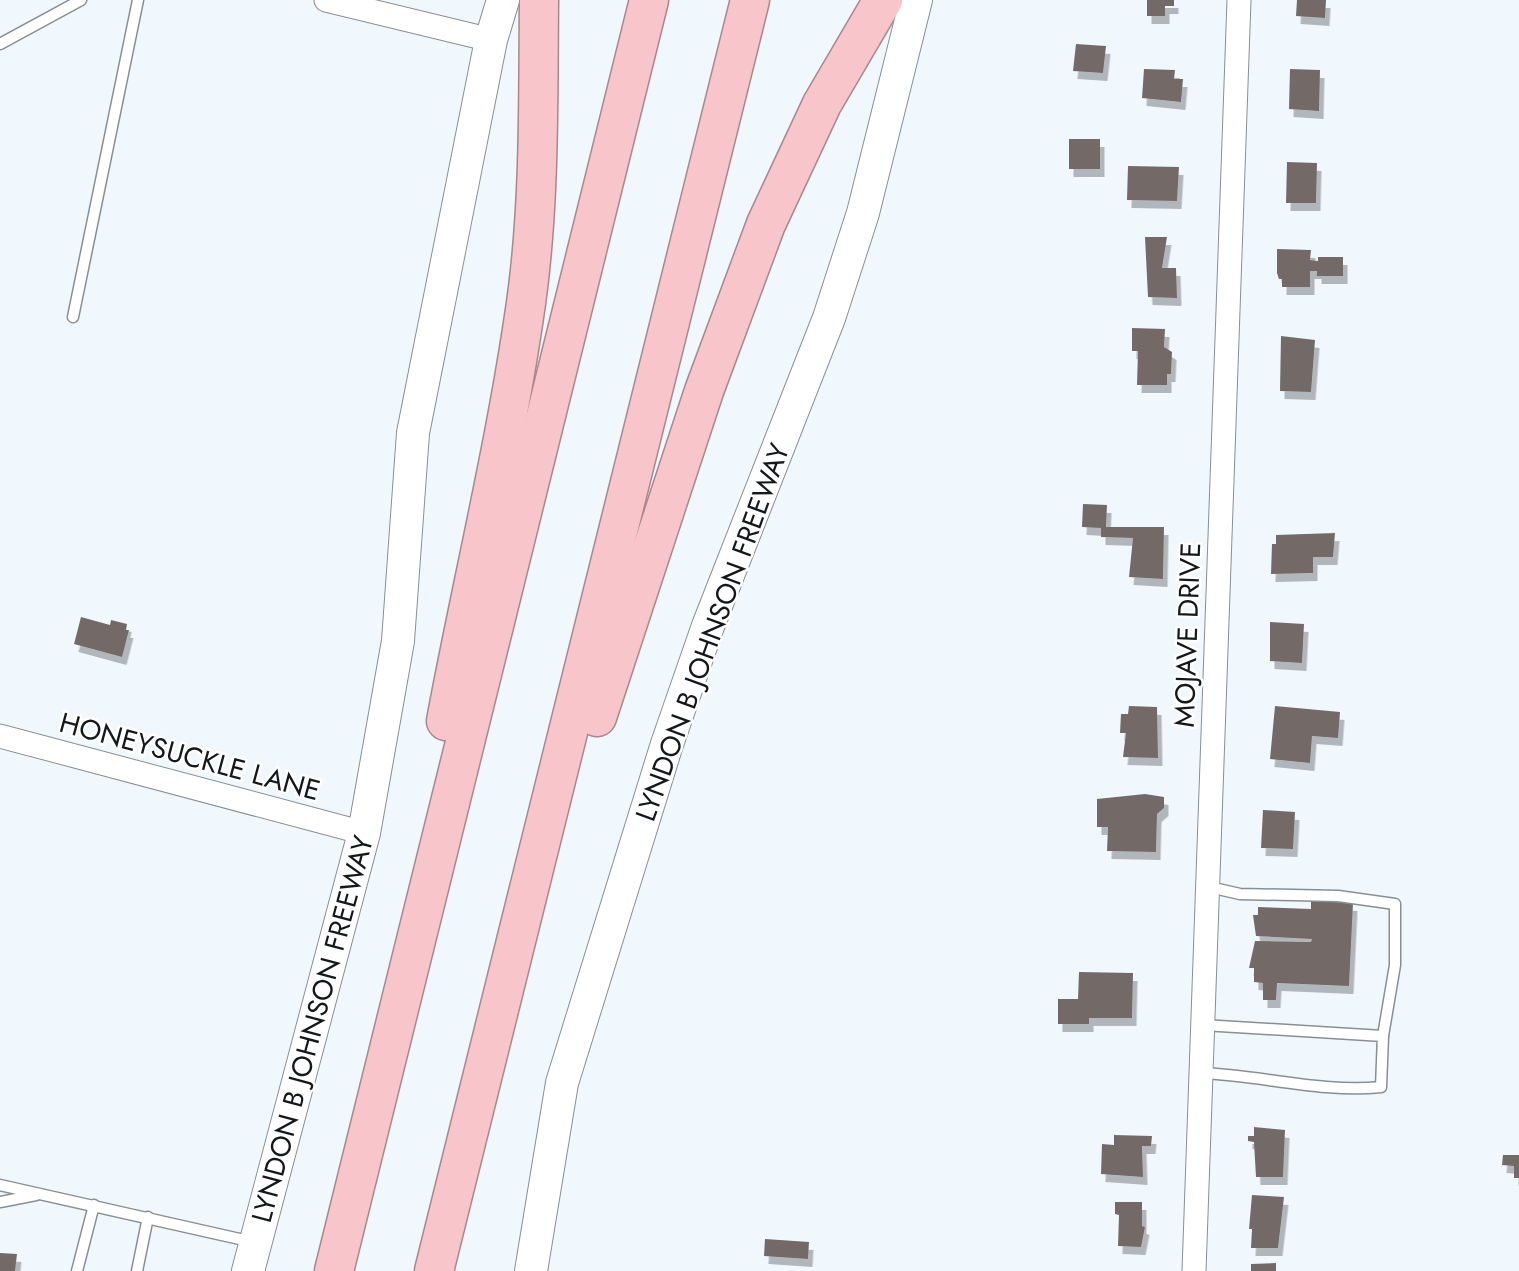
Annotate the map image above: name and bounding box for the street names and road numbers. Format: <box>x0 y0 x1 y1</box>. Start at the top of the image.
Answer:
street label: LYNDON B JOHNSON FREEWAY <box>625 437 800 827</box>
street label: MOJAVE DRIVE <box>1164 542 1211 728</box>
street label: HONEYSUCKLE LANE <box>55 702 325 811</box>
street label: LYNDON B JOHNSON FREEWAY <box>241 831 384 1227</box>

